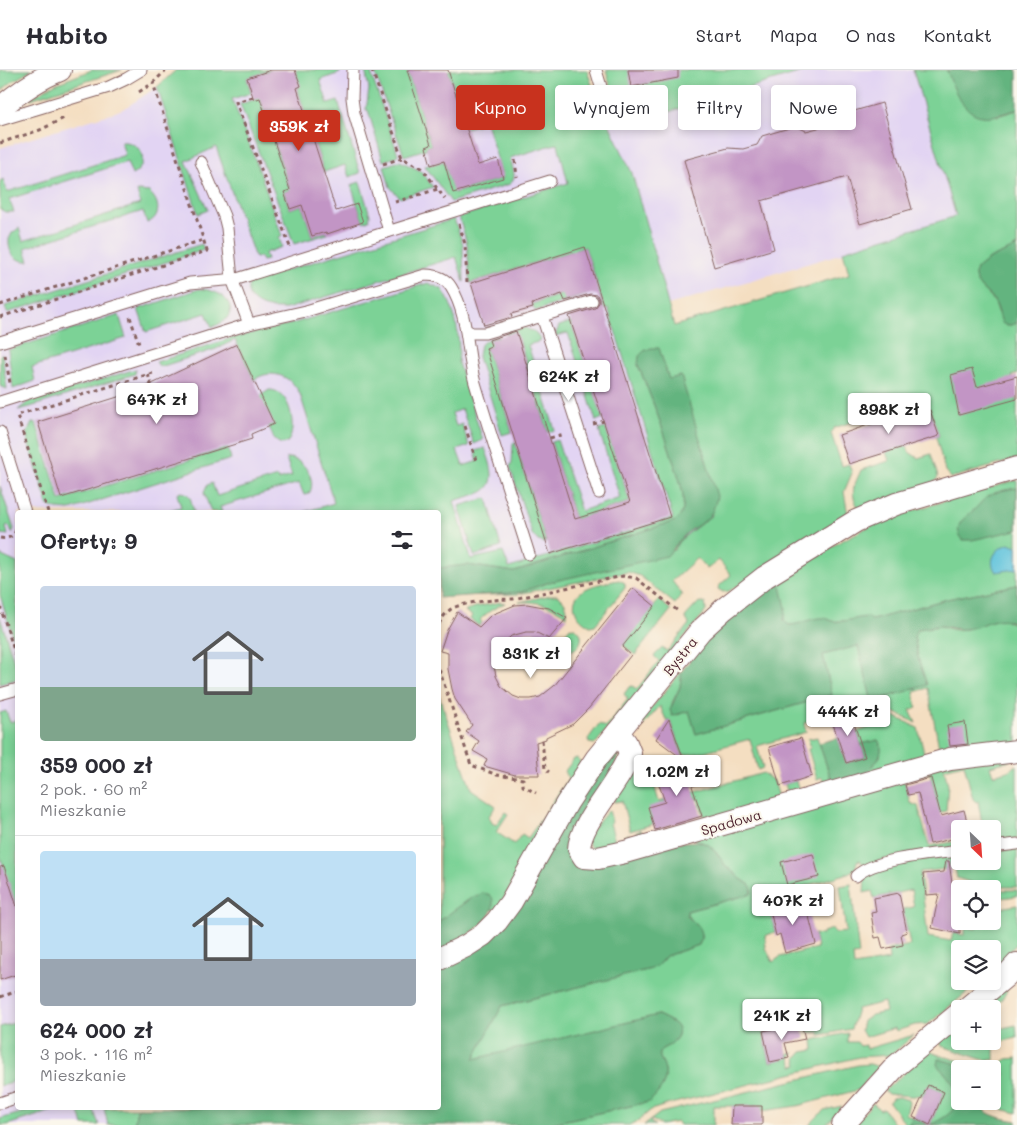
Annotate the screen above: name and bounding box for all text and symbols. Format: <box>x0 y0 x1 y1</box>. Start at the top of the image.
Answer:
text: Habito <box>25 19 108 50</box>
text: Start <box>696 23 742 47</box>
text: Mapa <box>770 23 818 47</box>
text: O nas <box>846 23 896 47</box>
text: Kontakt <box>924 23 992 47</box>
chip: Kupno <box>456 85 545 130</box>
chip: Wynajem <box>555 85 668 130</box>
chip: Filtry <box>678 85 761 130</box>
chip: Nowe <box>771 85 856 130</box>
pin: 359K zł <box>253 109 345 152</box>
text: 359K zł <box>269 115 329 136</box>
pin: 624K zł <box>523 360 615 402</box>
text: 624K zł <box>539 365 599 386</box>
pin: 647K zł <box>111 382 203 425</box>
text: 647K zł <box>127 388 187 409</box>
pin: 898K zł <box>843 392 935 435</box>
text: 898K zł <box>859 398 919 419</box>
icon: filters <box>388 526 416 554</box>
text: Oferty: 9 <box>40 527 137 554</box>
icon: home <box>183 618 273 708</box>
street label: Bystra <box>659 633 701 679</box>
pin: 831K zł <box>485 636 577 679</box>
text: 831K zł <box>502 642 560 663</box>
pin: 444K zł <box>802 694 894 737</box>
text: 444K zł <box>817 700 879 721</box>
text: 359 000 zł <box>40 751 153 778</box>
pin: 1.02M zł <box>625 754 729 797</box>
text: 1.02M zł <box>645 760 709 781</box>
text: 2 pok. · 60 m² <box>40 778 147 799</box>
text: Mieszkanie <box>40 799 126 820</box>
street label: Spadowa <box>699 804 763 840</box>
north arrow <box>951 820 1001 870</box>
map controls <box>951 820 1001 1110</box>
button: locate <box>951 880 1001 930</box>
icon: home <box>183 884 273 974</box>
pin: 407K zł <box>747 884 839 926</box>
text: 407K zł <box>763 889 823 910</box>
button: layers <box>951 940 1001 990</box>
pin: 241K zł <box>736 998 828 1041</box>
button: + <box>951 1000 1001 1050</box>
text: 241K zł <box>753 1004 811 1025</box>
text: 624 000 zł <box>40 1016 153 1043</box>
text: 3 pok. · 116 m² <box>40 1043 152 1064</box>
button: − <box>951 1060 1001 1110</box>
text: Mieszkanie <box>40 1064 126 1085</box>

